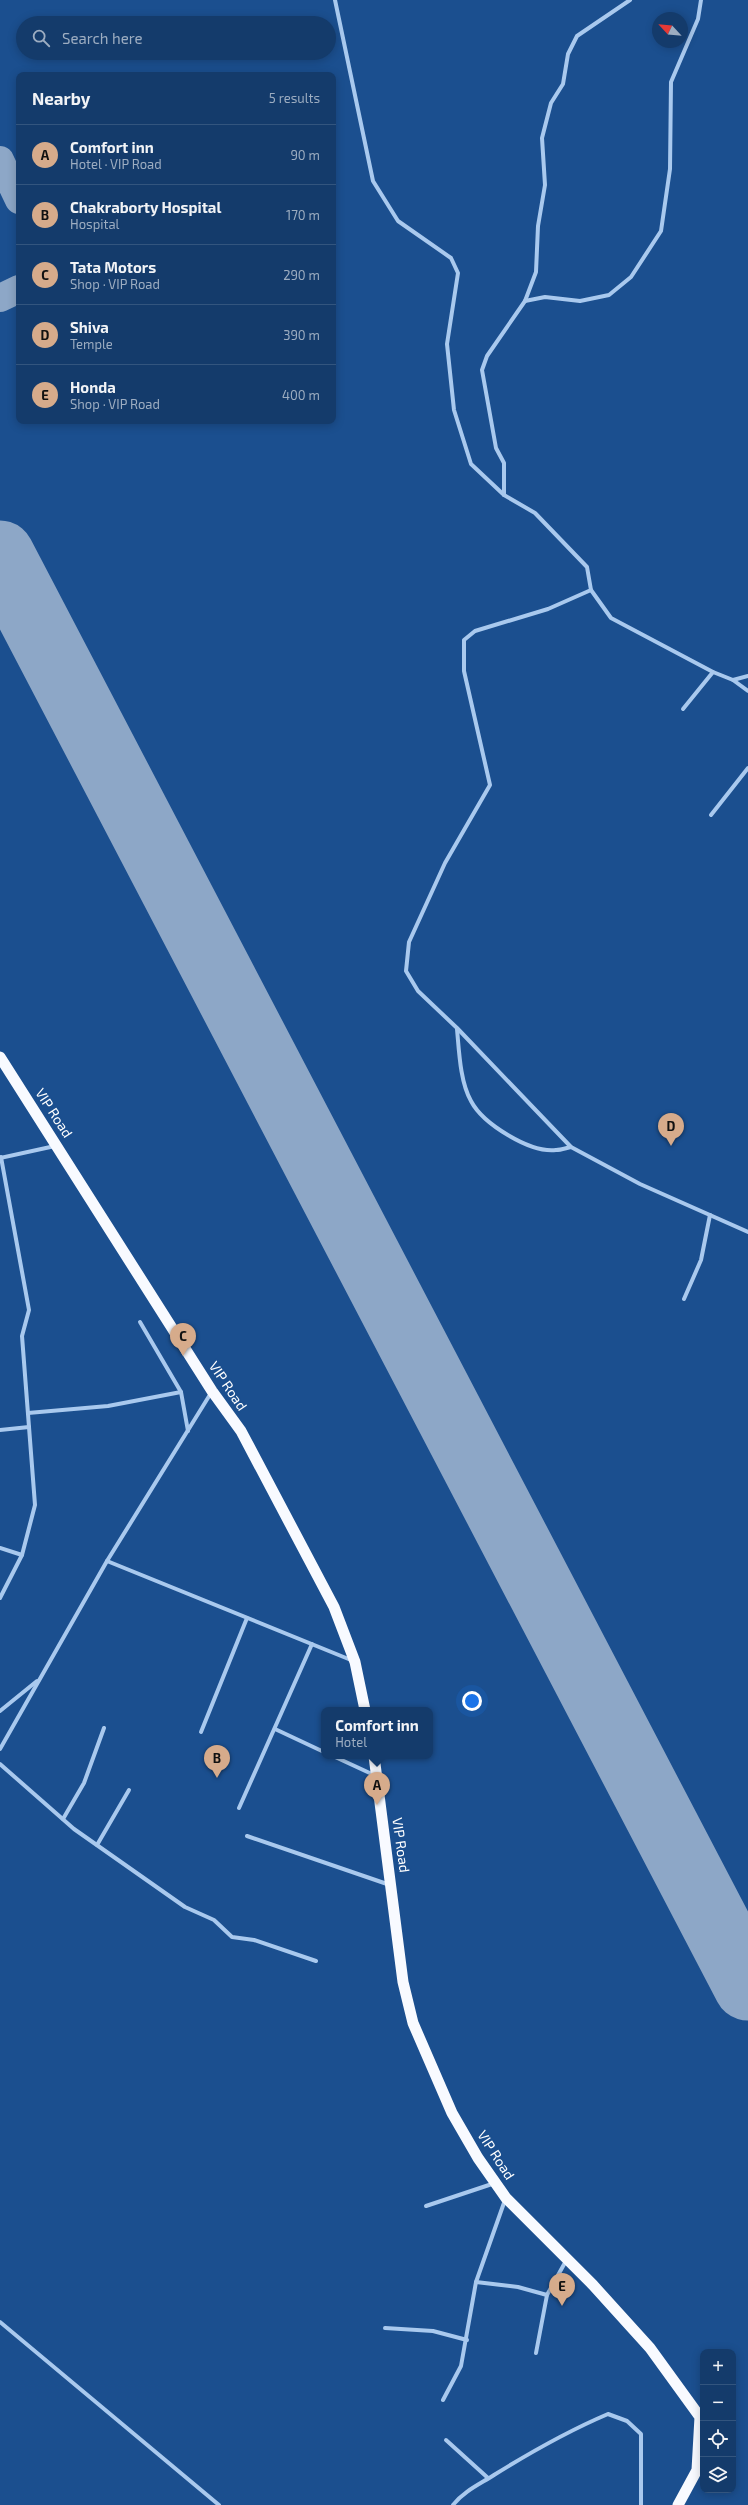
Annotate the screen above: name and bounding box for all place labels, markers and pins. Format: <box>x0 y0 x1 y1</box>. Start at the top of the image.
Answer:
pin: D <box>658 1113 684 1146</box>
pin: C <box>170 1323 196 1356</box>
pin: B <box>204 1745 230 1778</box>
pin: A <box>364 1772 390 1805</box>
pin: E <box>549 2273 575 2306</box>

